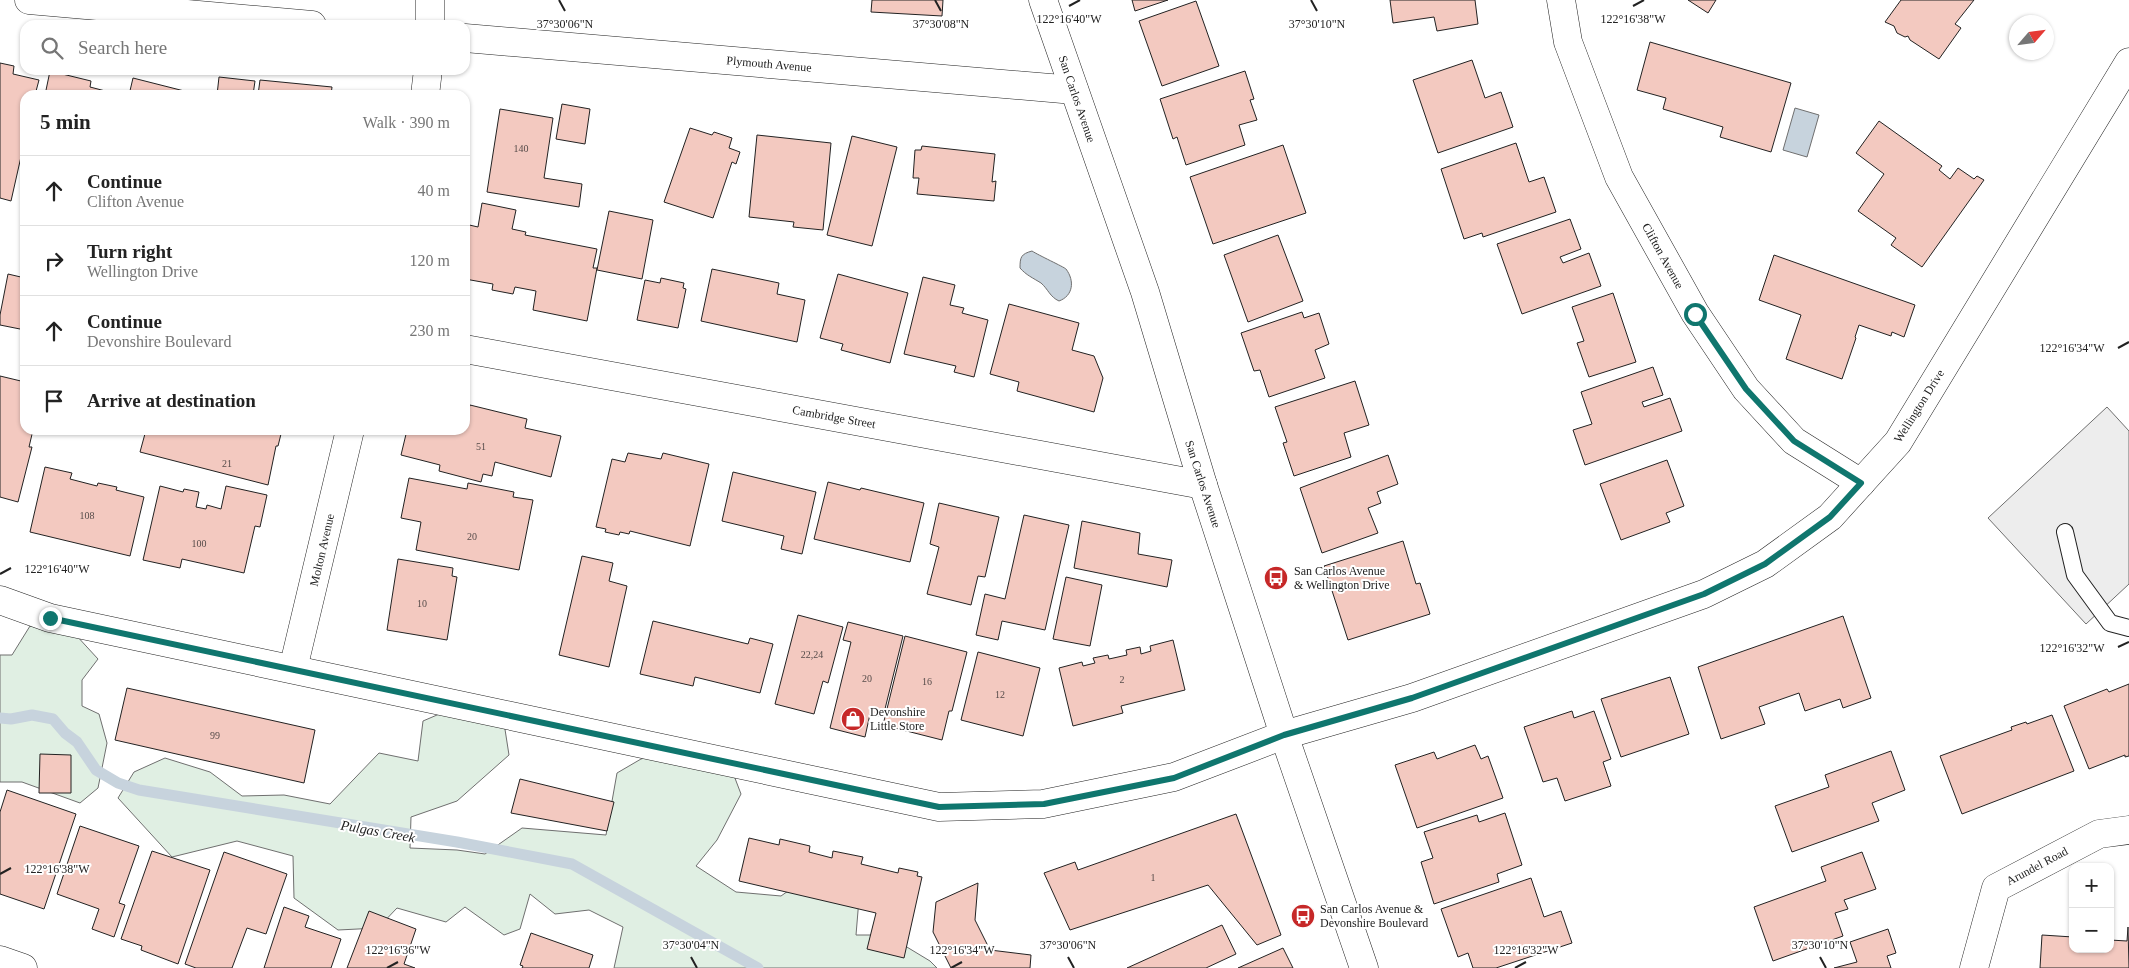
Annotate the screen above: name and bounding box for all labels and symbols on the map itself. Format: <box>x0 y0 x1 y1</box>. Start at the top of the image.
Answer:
text: 122°16'40"W <box>1036 12 1102 26</box>
text: 122°16'38"W <box>1600 12 1666 26</box>
north arrow <box>2009 15 2054 60</box>
text: 37°30'06"N <box>537 17 594 31</box>
text: 37°30'08"N <box>913 17 970 31</box>
text: 37°30'10"N <box>1289 17 1346 31</box>
street label: Plymouth Avenue <box>726 53 812 75</box>
street label: San Carlos Avenue <box>1056 54 1098 144</box>
house number: 140 <box>514 143 529 154</box>
street label: Clifton Avenue <box>1639 221 1687 291</box>
route start <box>1684 303 1707 326</box>
text: 122°16'34"W <box>2039 341 2105 355</box>
street label: Wellington Drive <box>1891 367 1947 445</box>
street label: Cambridge Street <box>791 403 877 431</box>
street label: San Carlos Avenue <box>1182 439 1224 529</box>
house number: 51 <box>476 441 486 452</box>
house number: 21 <box>222 458 232 469</box>
house number: 108 <box>80 510 95 521</box>
street label: Molton Avenue <box>307 512 337 588</box>
house number: 20 <box>467 531 477 542</box>
house number: 100 <box>192 538 207 549</box>
text: 122°16'40"W <box>24 562 90 576</box>
place label: San Carlos Avenue & Wellington Drive <box>1294 564 1389 592</box>
bus stop icon: San Carlos Avenue & Wellington Drive <box>1263 565 1289 591</box>
house number: 10 <box>417 598 427 609</box>
route end <box>39 607 62 630</box>
text: 122°16'32"W <box>2039 641 2105 655</box>
house number: 22,24 <box>801 649 823 660</box>
house number: 20 <box>862 673 872 684</box>
house number: 2 <box>1120 674 1125 685</box>
house number: 16 <box>922 676 932 687</box>
house number: 12 <box>995 689 1005 700</box>
place label: Devonshire Little Store <box>870 705 925 733</box>
shop icon: Devonshire Little Store <box>840 706 866 732</box>
house number: 99 <box>210 730 220 741</box>
water label: Pulgas Creek <box>339 817 417 846</box>
street label: Arundel Road <box>2004 844 2070 888</box>
text: 122°16'38"W <box>24 862 90 876</box>
house number: 1 <box>1151 872 1156 883</box>
place label: San Carlos Avenue & Devonshire Boulevard <box>1320 902 1428 930</box>
bus stop icon: San Carlos Avenue & Devonshire Boulevard <box>1290 903 1316 929</box>
text: 37°30'04"N <box>663 938 720 952</box>
text: 37°30'06"N <box>1040 938 1097 952</box>
text: 37°30'10"N <box>1792 938 1849 952</box>
text: 122°16'36"W <box>365 943 431 957</box>
text: 122°16'34"W <box>929 943 995 957</box>
text: 122°16'32"W <box>1493 943 1559 957</box>

